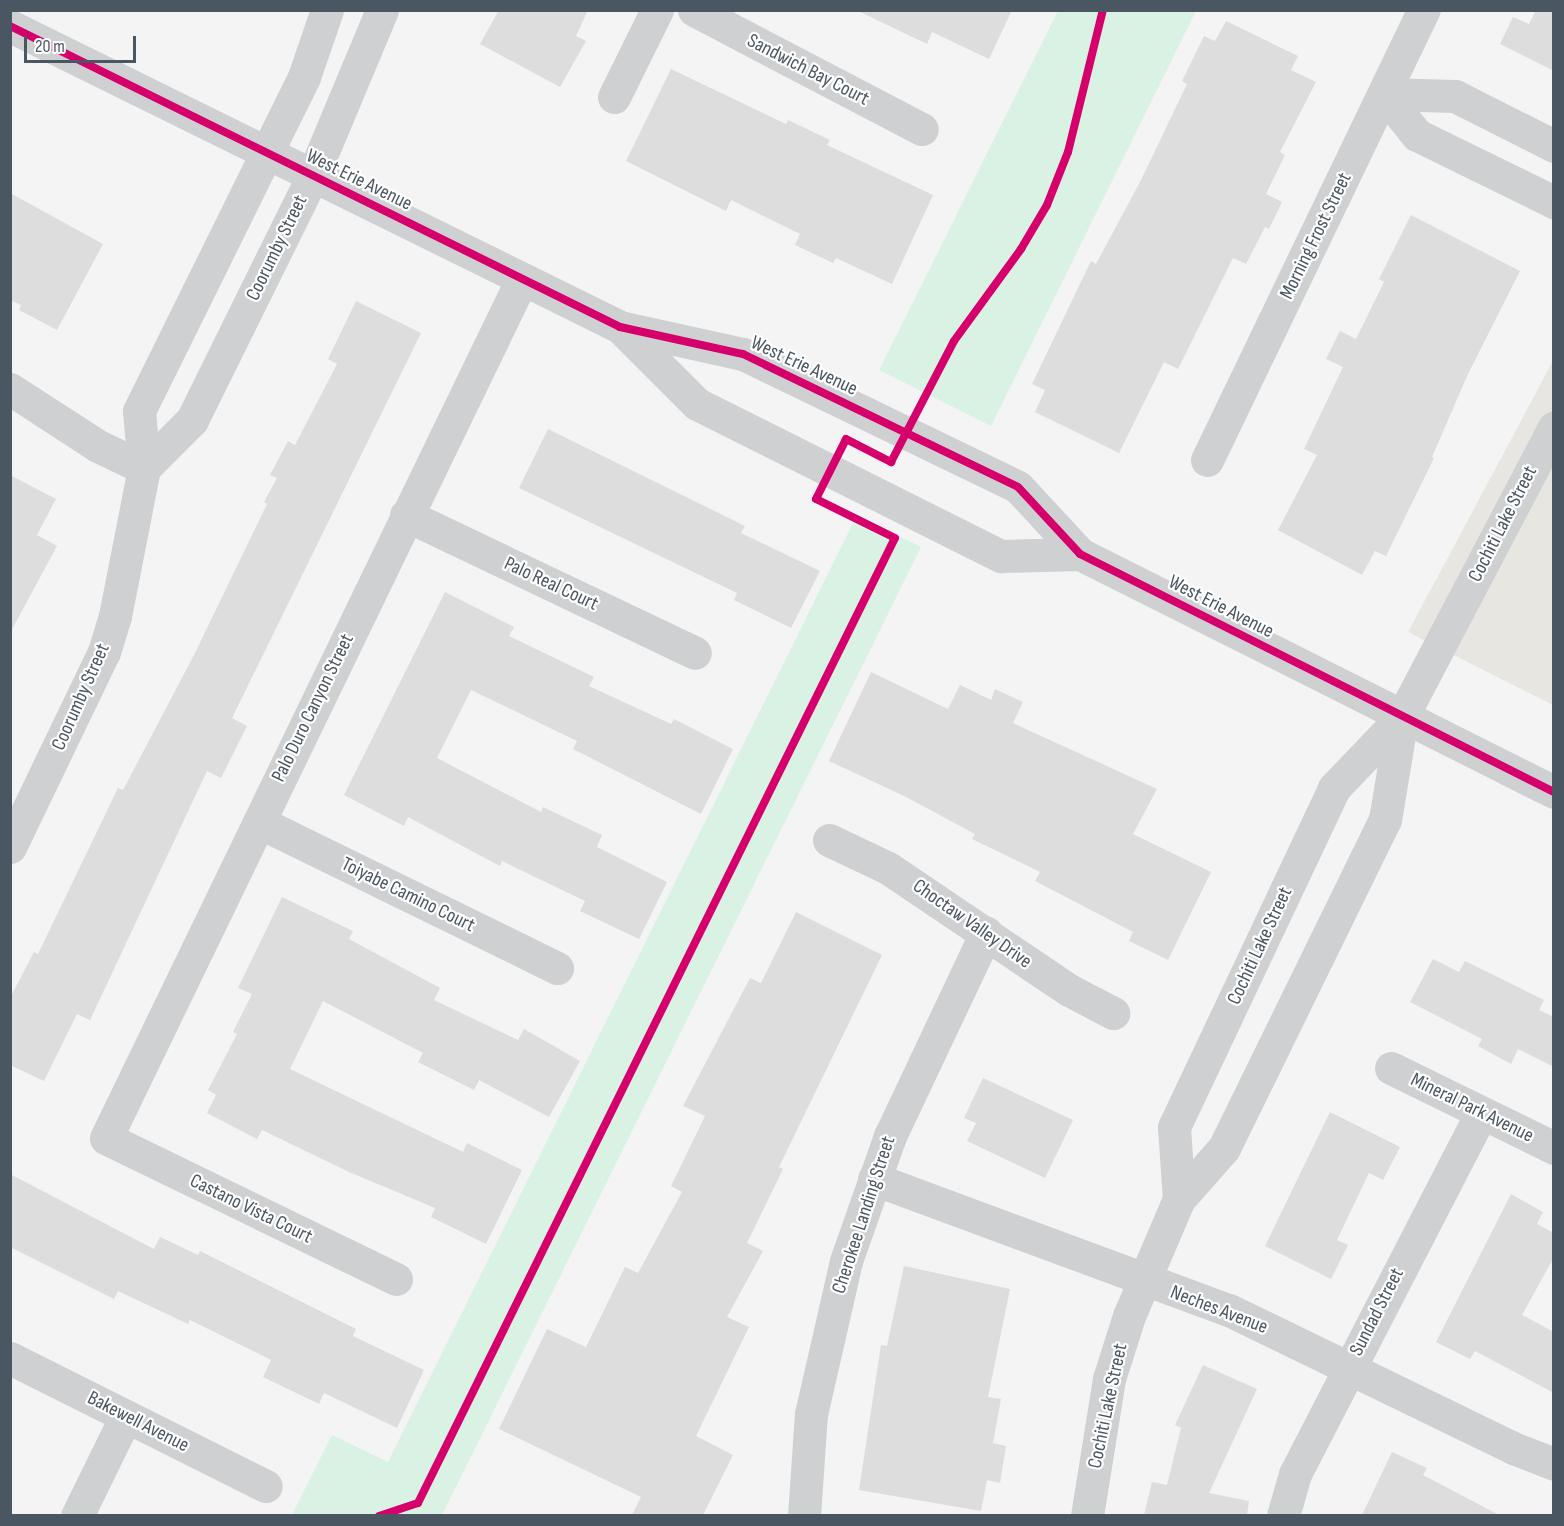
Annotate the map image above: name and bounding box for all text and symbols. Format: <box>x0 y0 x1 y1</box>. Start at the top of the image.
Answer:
scale bar <box>27 24 140 62</box>
street label: Sandwich Bay Court <box>743 29 873 111</box>
text: 20 m <box>35 36 65 57</box>
street label: West Erie Avenue <box>302 144 416 216</box>
street label: Morning Frost Street <box>1275 169 1357 303</box>
street label: Coorumby Street <box>241 191 313 305</box>
street label: West Erie Avenue <box>747 331 861 401</box>
street label: Cochiti Lake Street <box>1463 462 1543 586</box>
street label: Palo Real Court <box>500 552 602 616</box>
street label: West Erie Avenue <box>1164 570 1278 644</box>
street label: Palo Duro Canyon Street <box>267 630 359 786</box>
street label: Coorumby Street <box>47 640 115 754</box>
street label: Toiyabe Camino Court <box>337 852 479 938</box>
street label: Choctaw Valley Drive <box>908 874 1036 974</box>
street label: Cochiti Lake Street <box>1222 883 1298 1009</box>
street label: Mineral Park Avenue <box>1407 1068 1537 1148</box>
street label: Cherokee Landing Street <box>827 1133 901 1297</box>
street label: Castano Vista Court <box>186 1169 316 1249</box>
street label: Sundad Street <box>1345 1264 1409 1360</box>
street label: Neches Avenue <box>1167 1281 1271 1339</box>
street label: Cochiti Lake Street <box>1083 1341 1133 1471</box>
street label: Bakewell Avenue <box>83 1386 193 1458</box>

